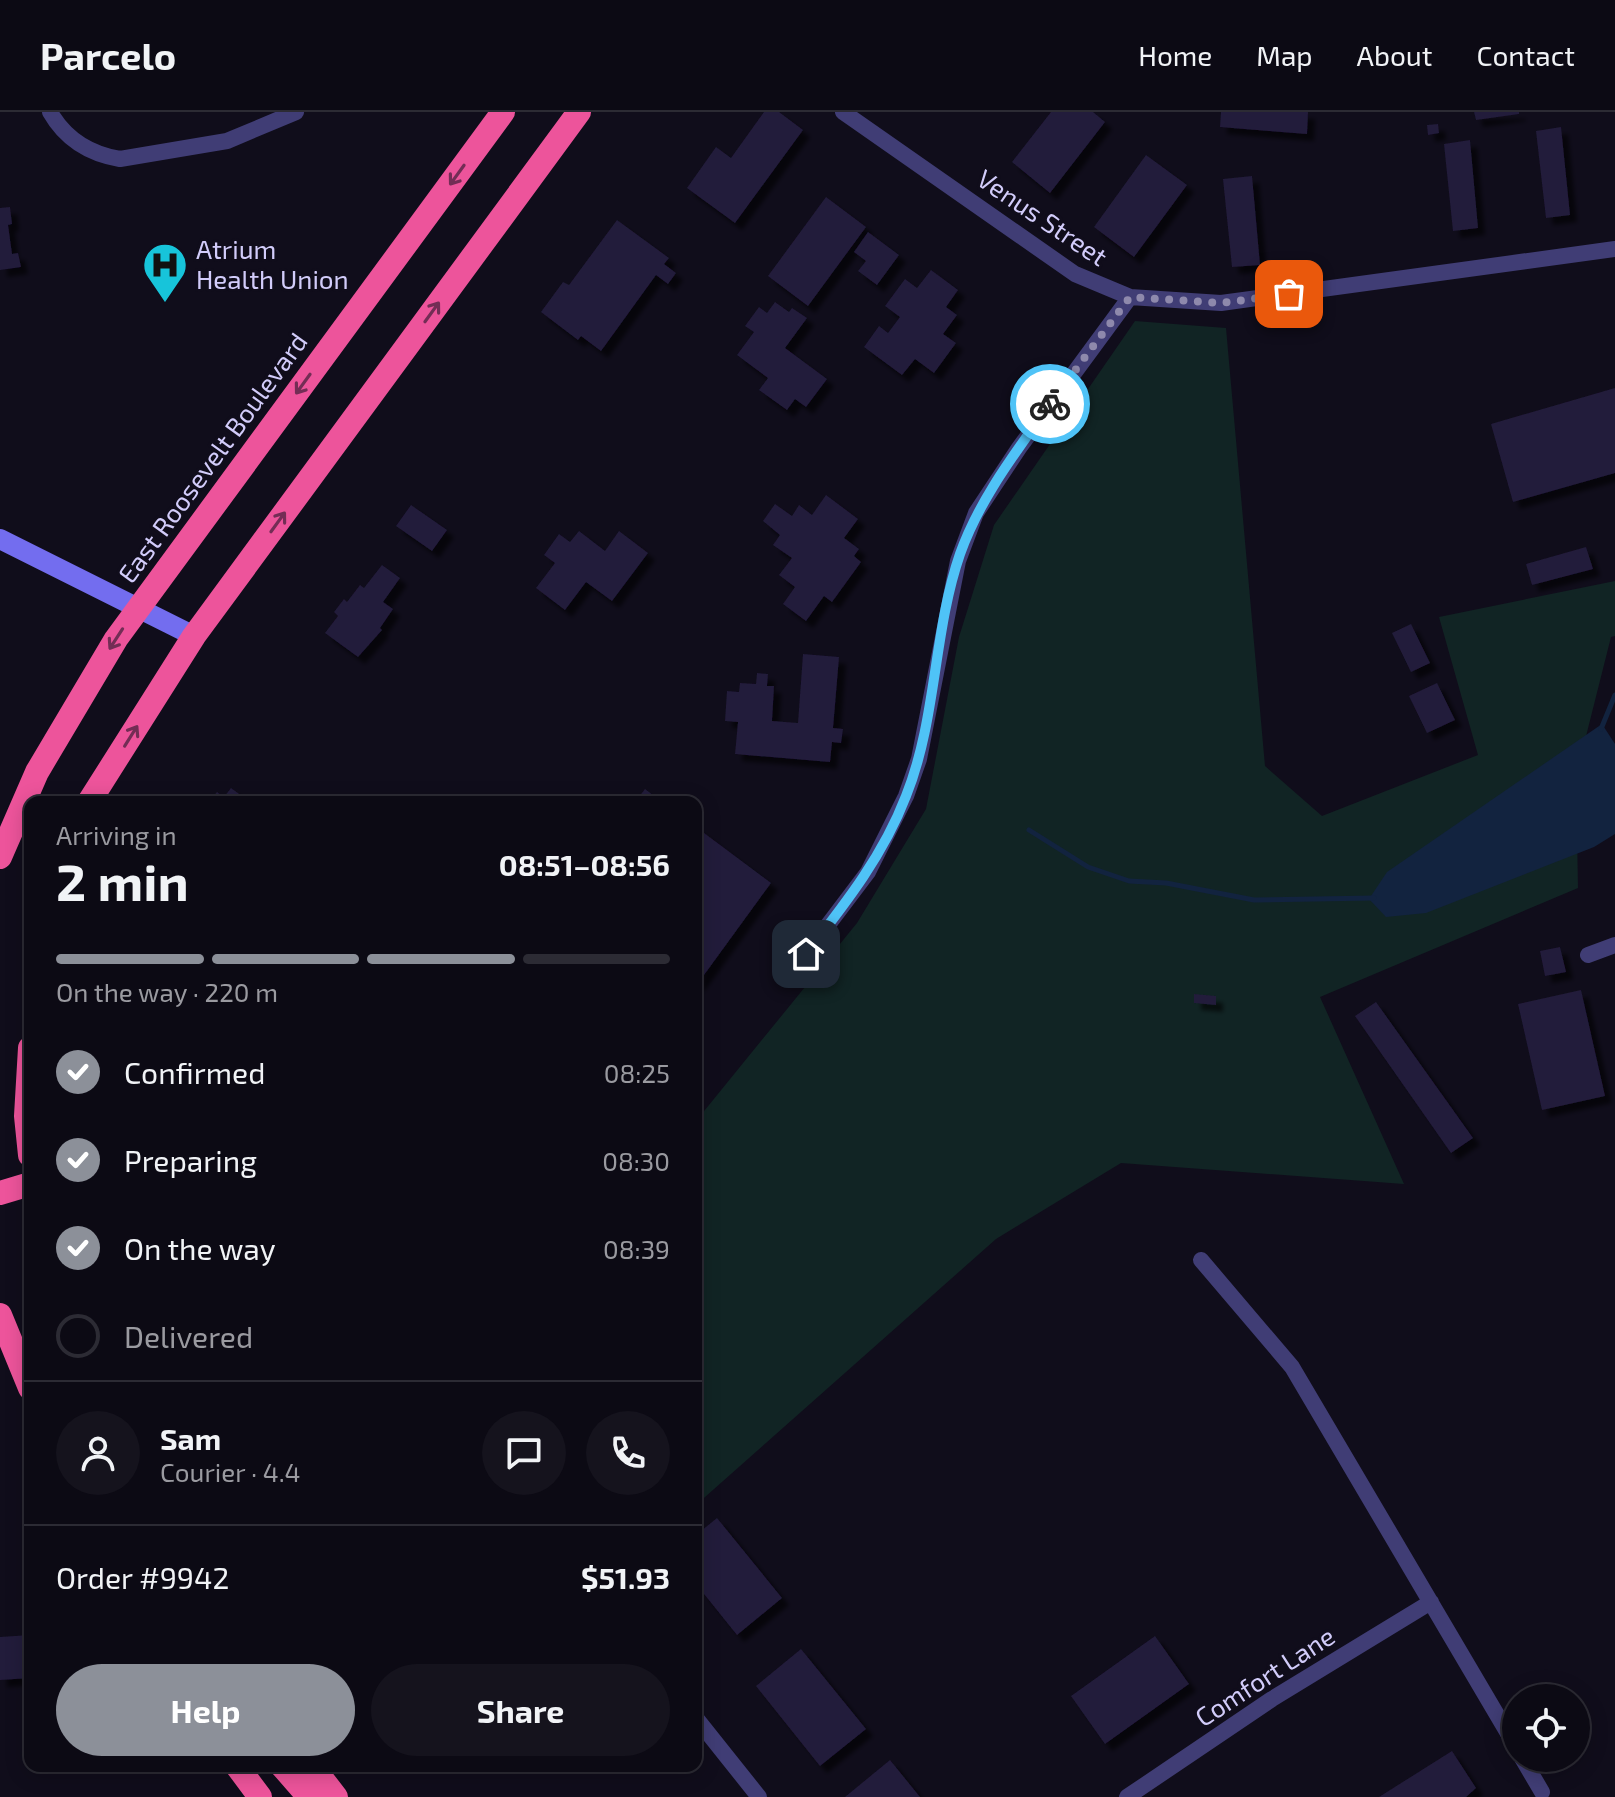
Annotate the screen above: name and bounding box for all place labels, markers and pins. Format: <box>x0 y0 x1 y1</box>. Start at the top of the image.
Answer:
place label: Atrium Health Union <box>196 233 349 294</box>
hospital icon: Atrium Health Union <box>141 241 189 304</box>
pin <box>1255 260 1323 328</box>
pin <box>772 920 840 988</box>

